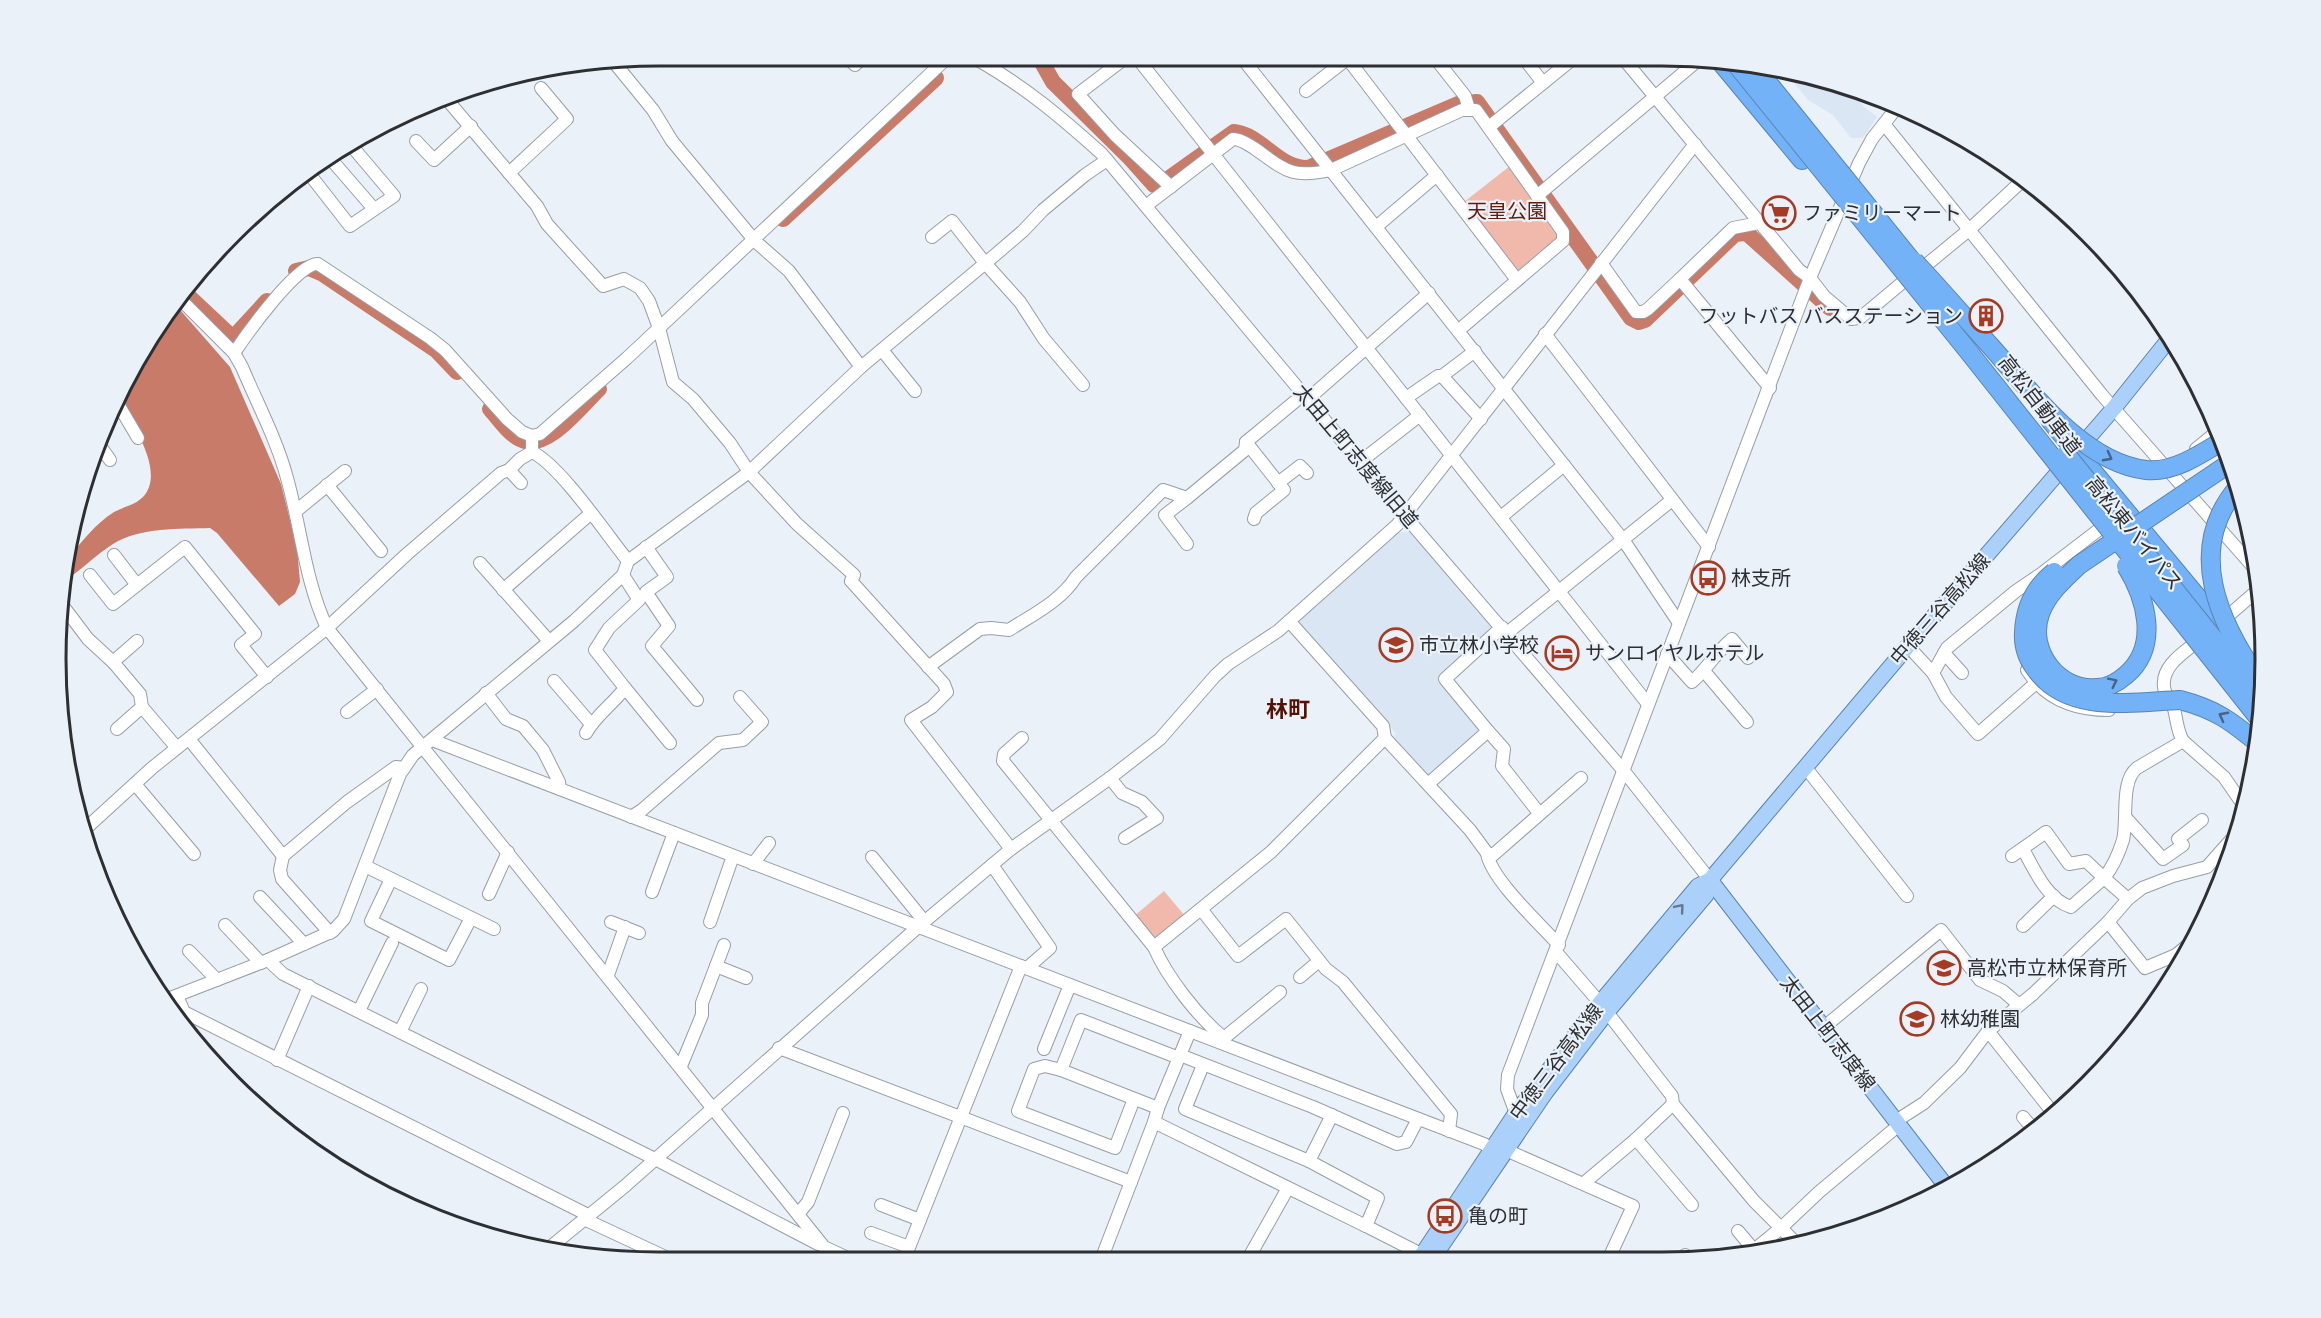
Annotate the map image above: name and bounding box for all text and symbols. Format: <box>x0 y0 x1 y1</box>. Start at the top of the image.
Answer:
supermarket icon: ファミリーマート <box>1761 195 1797 231</box>
park label: 天皇公園 <box>1467 199 1547 223</box>
place label: ファミリーマート <box>1802 201 1962 225</box>
building icon: フットバス バスステーション <box>1968 298 2004 334</box>
place label: フットバス バスステーション <box>1698 304 1963 328</box>
street label: 高松自動車道 <box>1994 350 2086 460</box>
street label: 太田上町志度線旧道 <box>1289 379 1423 533</box>
one-way arrow <box>2101 450 2112 461</box>
street label: 高松東バイパス <box>2081 471 2187 595</box>
street label: 中徳三谷高松線 <box>1885 548 1995 670</box>
bus stop icon: 林支所 <box>1690 560 1726 596</box>
place label: 林支所 <box>1731 566 1791 590</box>
school or university icon: 市立林小学校 <box>1378 627 1414 663</box>
place label: 市立林小学校 <box>1419 633 1539 657</box>
hotel icon: サンロイヤルホテル <box>1544 635 1580 671</box>
place label: サンロイヤルホテル <box>1585 641 1764 665</box>
one-way arrow <box>2107 678 2118 690</box>
district label: 林町 <box>1266 697 1310 722</box>
one-way arrow <box>2218 712 2229 723</box>
one-way arrow <box>1672 904 1683 915</box>
school or university icon: 高松市立林保育所 <box>1926 950 1962 986</box>
place label: 高松市立林保育所 <box>1967 956 2127 980</box>
street label: 太田上町志度線 <box>1775 970 1881 1096</box>
street label: 中徳三谷高松線 <box>1504 999 1608 1125</box>
school or university icon: 林幼稚園 <box>1899 1001 1935 1037</box>
place label: 林幼稚園 <box>1940 1007 2020 1031</box>
bus stop icon: 亀の町 <box>1427 1198 1463 1234</box>
place label: 亀の町 <box>1468 1204 1528 1228</box>

